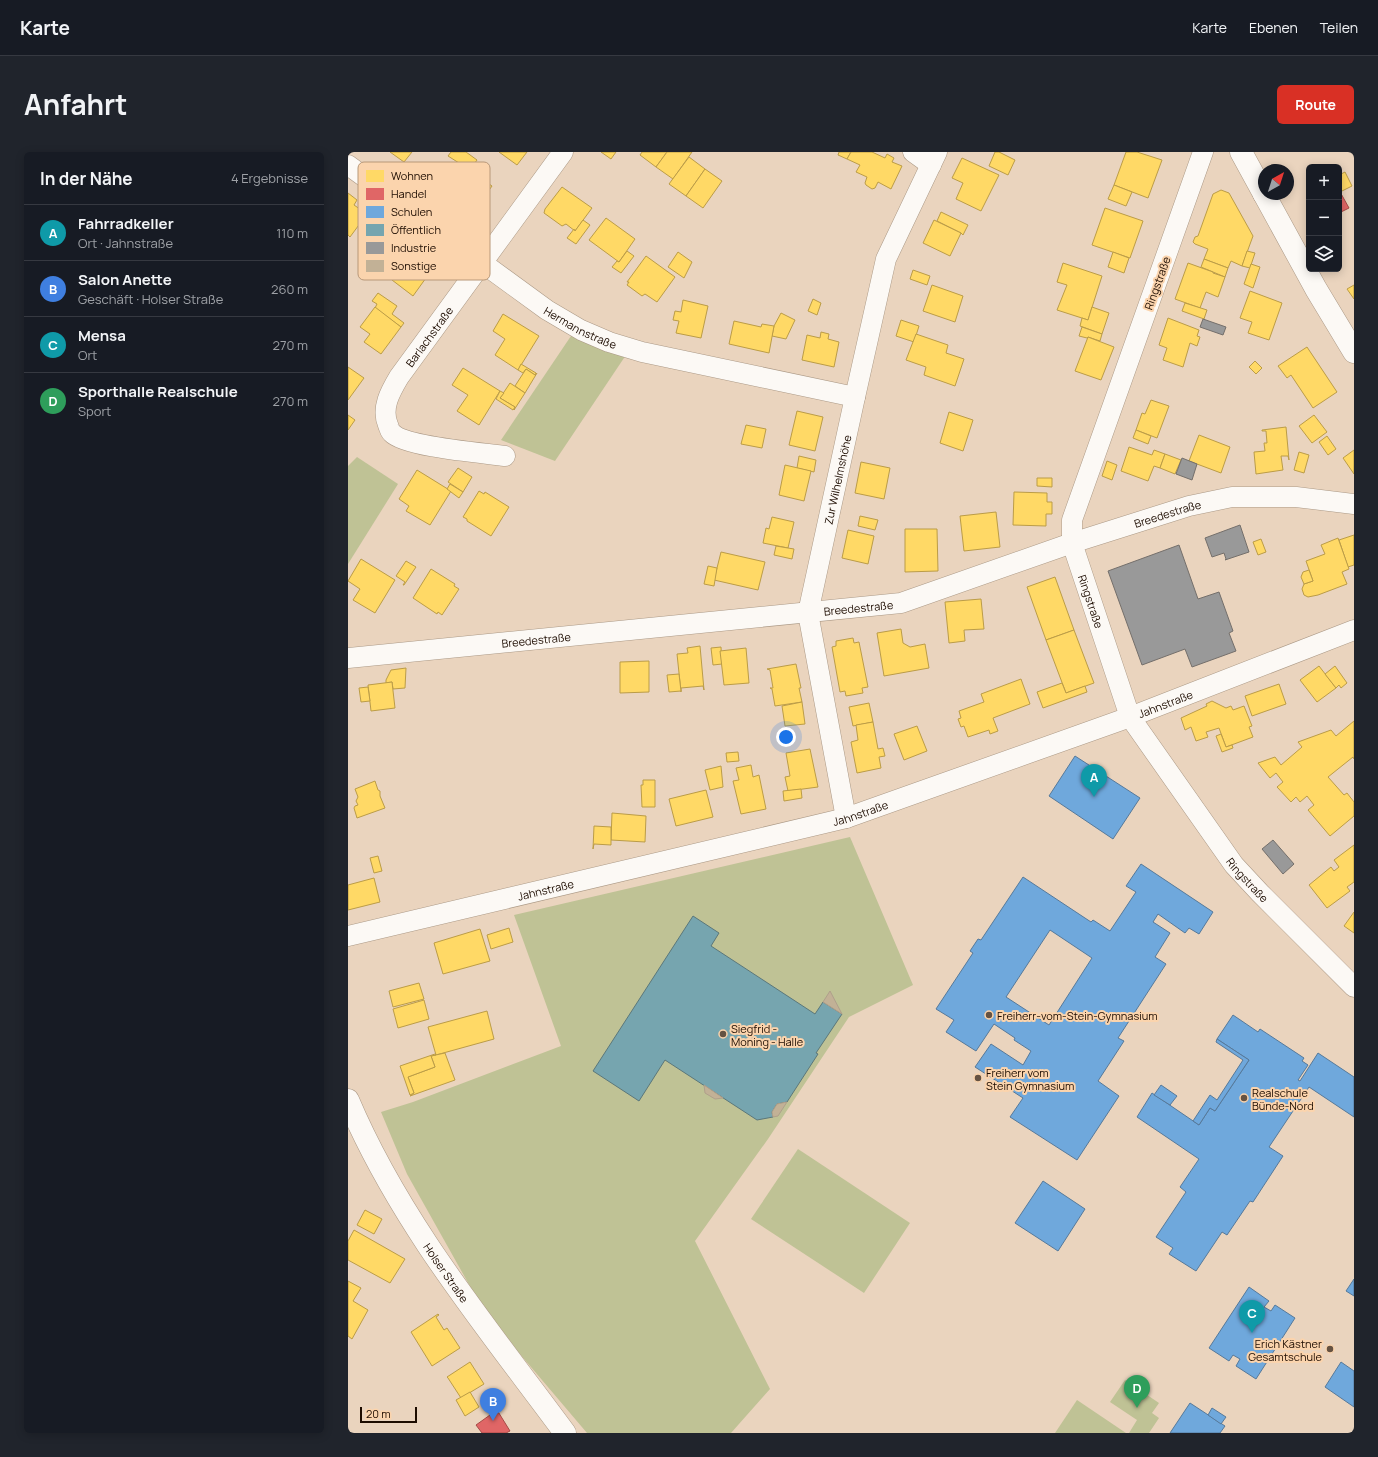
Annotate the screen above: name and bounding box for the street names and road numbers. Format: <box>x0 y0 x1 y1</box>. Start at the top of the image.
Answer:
street label: Ringstraße <box>1140 254 1174 312</box>
street label: Barlachstraße <box>402 303 456 369</box>
street label: Hermannstraße <box>541 303 619 352</box>
street label: Zur Wilhelmshöhe <box>820 433 854 526</box>
street label: Breedestraße <box>1132 496 1203 530</box>
street label: Ringstraße <box>1075 572 1108 631</box>
street label: Breedestraße <box>823 596 894 618</box>
street label: Breedestraße <box>501 628 572 650</box>
street label: Jahnstraße <box>1136 686 1195 721</box>
street label: Jahnstraße <box>831 796 890 828</box>
street label: Ringstraße <box>1223 854 1273 906</box>
street label: Jahnstraße <box>516 875 576 903</box>
street label: Holser Straße <box>421 1240 473 1306</box>

